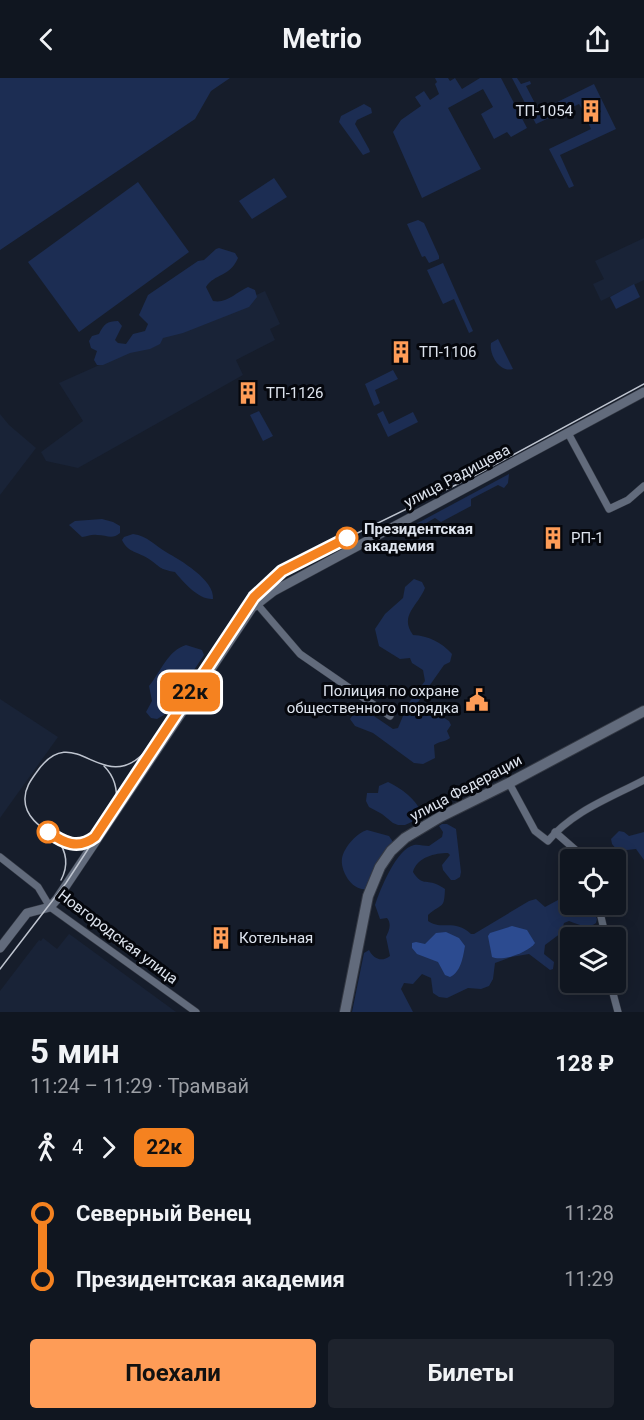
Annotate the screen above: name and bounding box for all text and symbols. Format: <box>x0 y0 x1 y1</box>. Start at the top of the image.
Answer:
icon: back <box>30 23 63 56</box>
text: Metrio <box>282 23 362 55</box>
icon: share <box>581 23 614 56</box>
building icon: ТП-1054 <box>578 98 604 124</box>
place label: ТП-1054 <box>515 102 574 120</box>
building icon: ТП-1106 <box>388 339 414 365</box>
place label: ТП-1106 <box>419 343 477 361</box>
building icon: ТП-1126 <box>235 380 261 406</box>
place label: ТП-1126 <box>266 384 324 402</box>
street label: улица Радищева <box>401 441 513 511</box>
place label: Президентская академия <box>364 520 473 555</box>
building icon: РП-1 <box>540 525 566 551</box>
marker: Президентская академия <box>336 527 358 549</box>
place label: РП-1 <box>571 529 604 547</box>
line badge: 22к <box>156 672 225 712</box>
text: 22к <box>172 680 208 704</box>
place label: Полиция по охране общественного порядка <box>287 682 459 717</box>
public building icon: Полиция по охране общественного порядка <box>464 687 490 713</box>
street label: улица Федерации <box>407 751 525 825</box>
unlabelled marker <box>37 821 59 843</box>
map controls <box>560 849 626 993</box>
button: locate <box>560 849 626 915</box>
street label: Новгородская улица <box>55 886 181 988</box>
building icon: Котельная <box>208 925 234 951</box>
button: layers <box>560 927 626 993</box>
place label: Котельная <box>239 929 313 947</box>
text: 5 мин <box>30 1032 120 1071</box>
text: 128 ₽ <box>555 1051 614 1076</box>
text: 11:24 – 11:29 · Трамвай <box>30 1074 249 1098</box>
icon: walk <box>30 1131 63 1164</box>
icon: forward <box>92 1131 125 1164</box>
text: 4 <box>72 1135 83 1159</box>
text: 22к <box>146 1135 182 1159</box>
text: Северный Венец <box>76 1201 251 1226</box>
text: 11:28 <box>564 1201 614 1225</box>
text: Президентская академия <box>76 1267 345 1292</box>
text: 11:29 <box>564 1267 614 1291</box>
button: Поехали <box>30 1339 316 1408</box>
button: Билеты <box>328 1339 614 1408</box>

